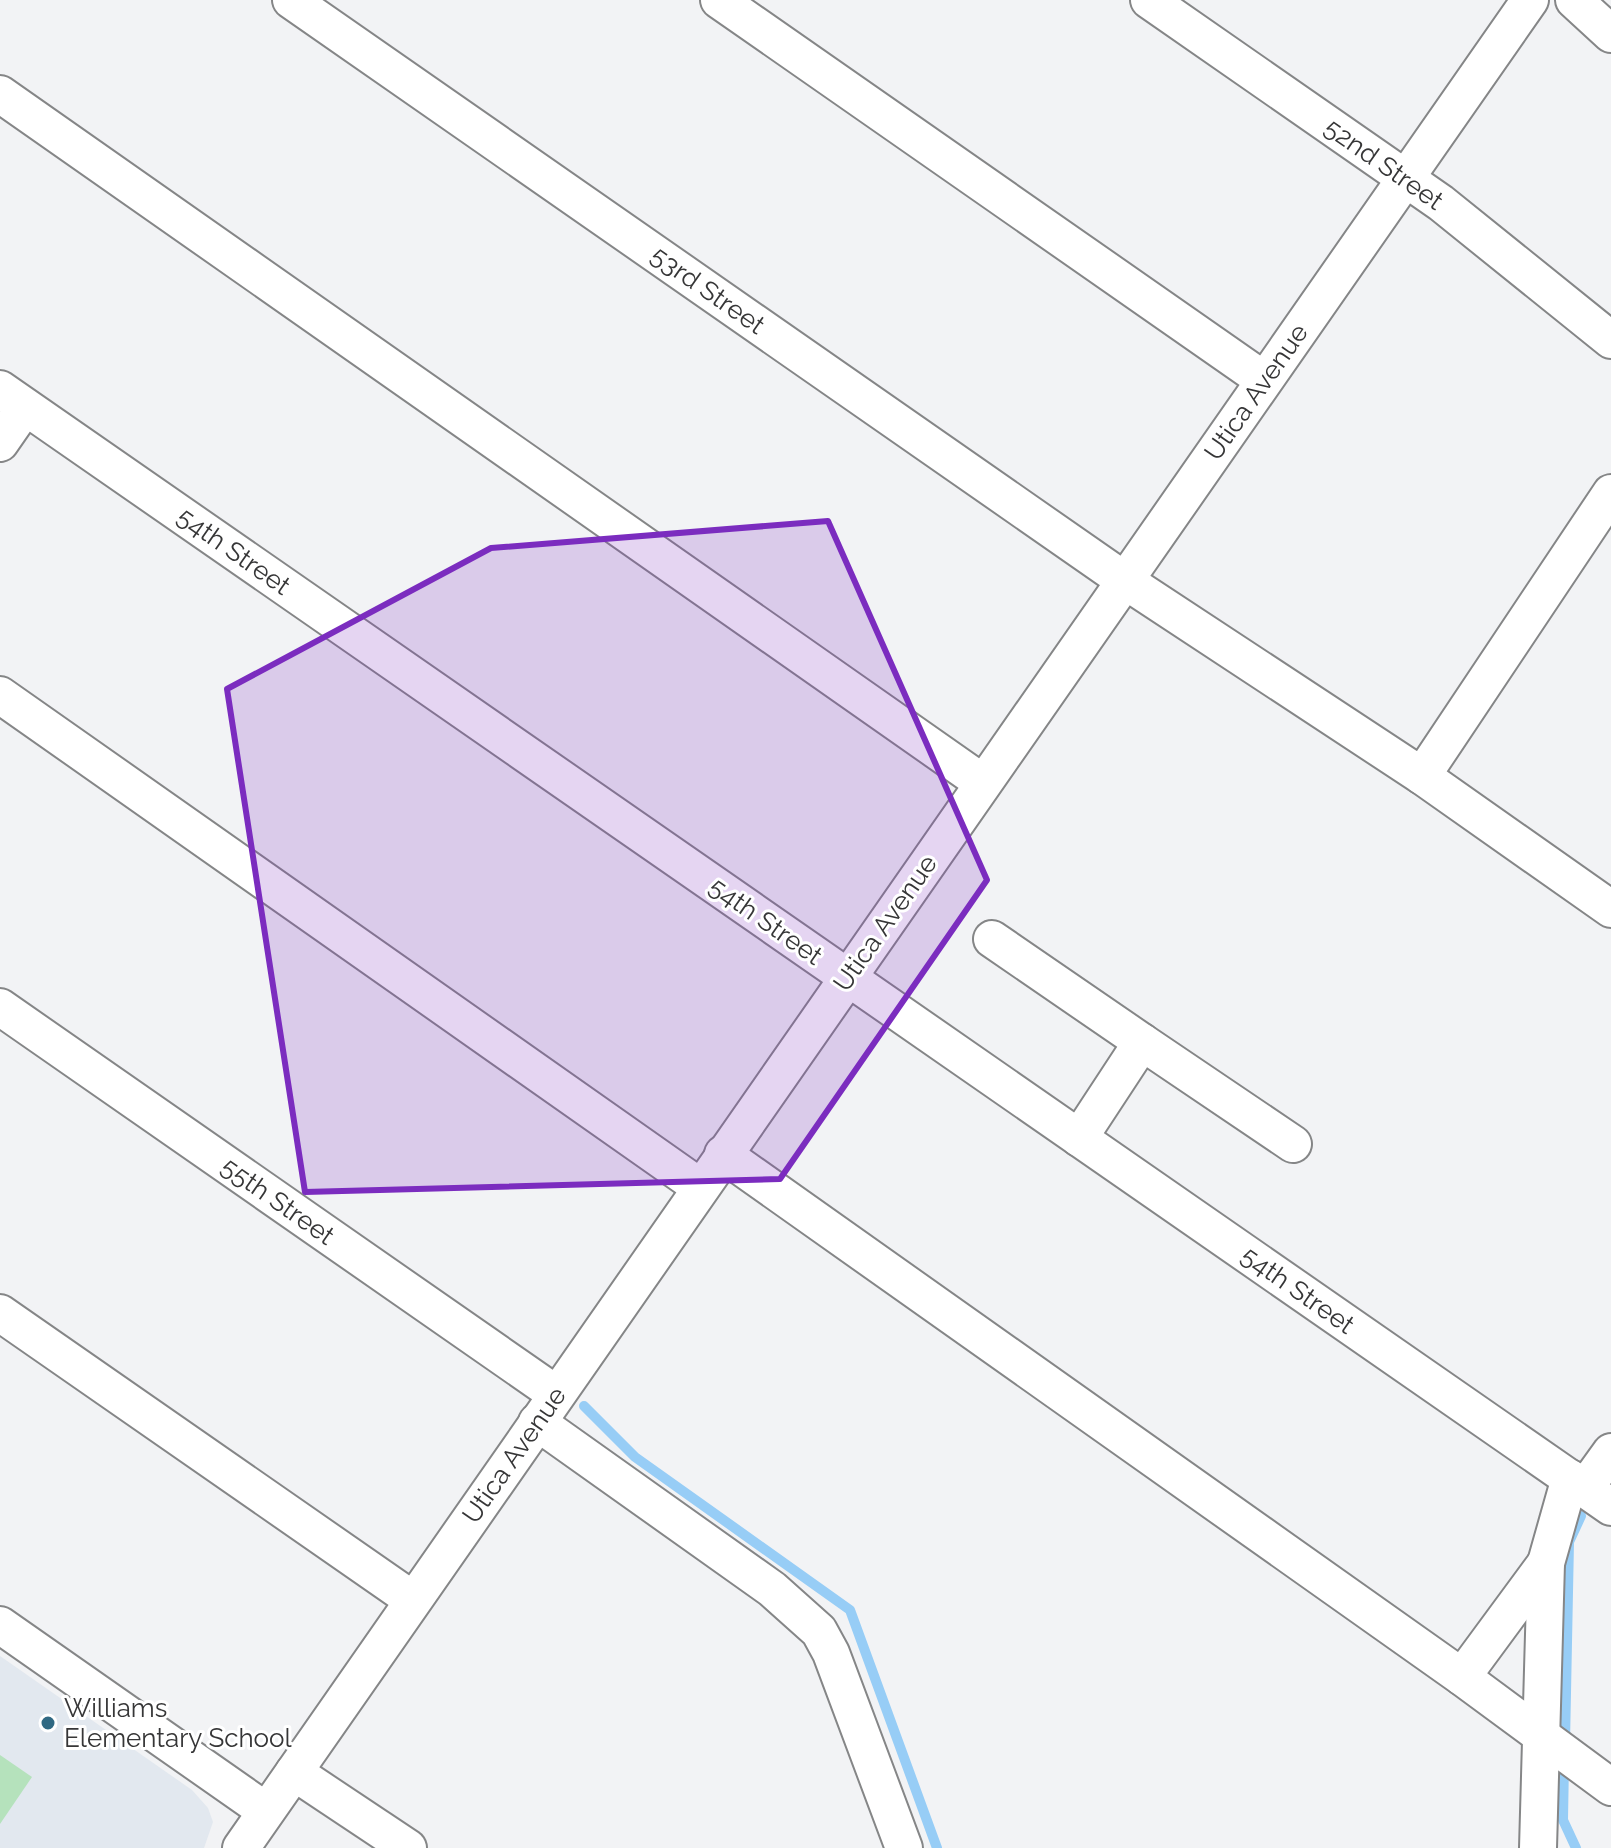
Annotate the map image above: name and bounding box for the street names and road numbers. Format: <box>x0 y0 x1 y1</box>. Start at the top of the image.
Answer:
street label: 52nd Street <box>1319 112 1449 216</box>
street label: 53rd Street <box>645 240 771 340</box>
street label: Utica Avenue <box>1198 318 1314 466</box>
street label: 54th Street <box>172 501 296 601</box>
street label: Utica Avenue <box>827 849 943 997</box>
street label: 54th Street <box>704 871 828 971</box>
street label: 55th Street <box>216 1151 340 1251</box>
street label: 54th Street <box>1236 1240 1360 1340</box>
street label: Utica Avenue <box>456 1381 572 1529</box>

